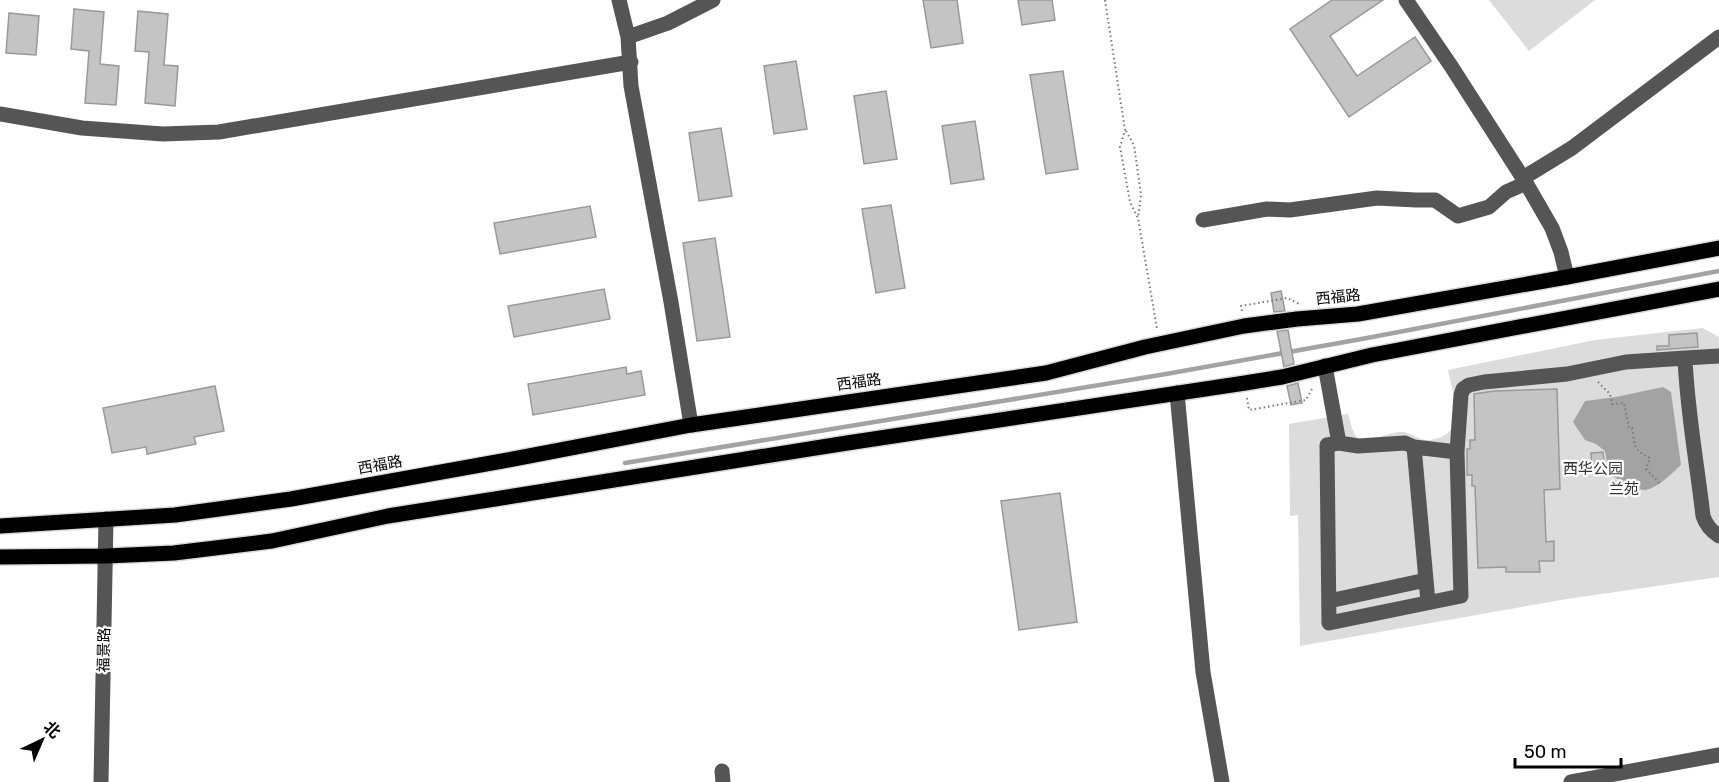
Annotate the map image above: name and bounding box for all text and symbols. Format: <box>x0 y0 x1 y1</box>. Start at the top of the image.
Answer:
street label: 西福路 <box>1315 286 1361 308</box>
street label: 西福路 <box>835 370 883 394</box>
street label: 西福路 <box>356 452 404 478</box>
park label: 西华公园 <box>1563 460 1623 478</box>
park label: 兰苑 <box>1609 480 1639 498</box>
street label: 福景路 <box>95 627 113 673</box>
north arrow <box>12 710 72 770</box>
text: 北 <box>40 717 64 742</box>
scale bar <box>1515 731 1622 769</box>
text: 50 m <box>1524 741 1567 763</box>

